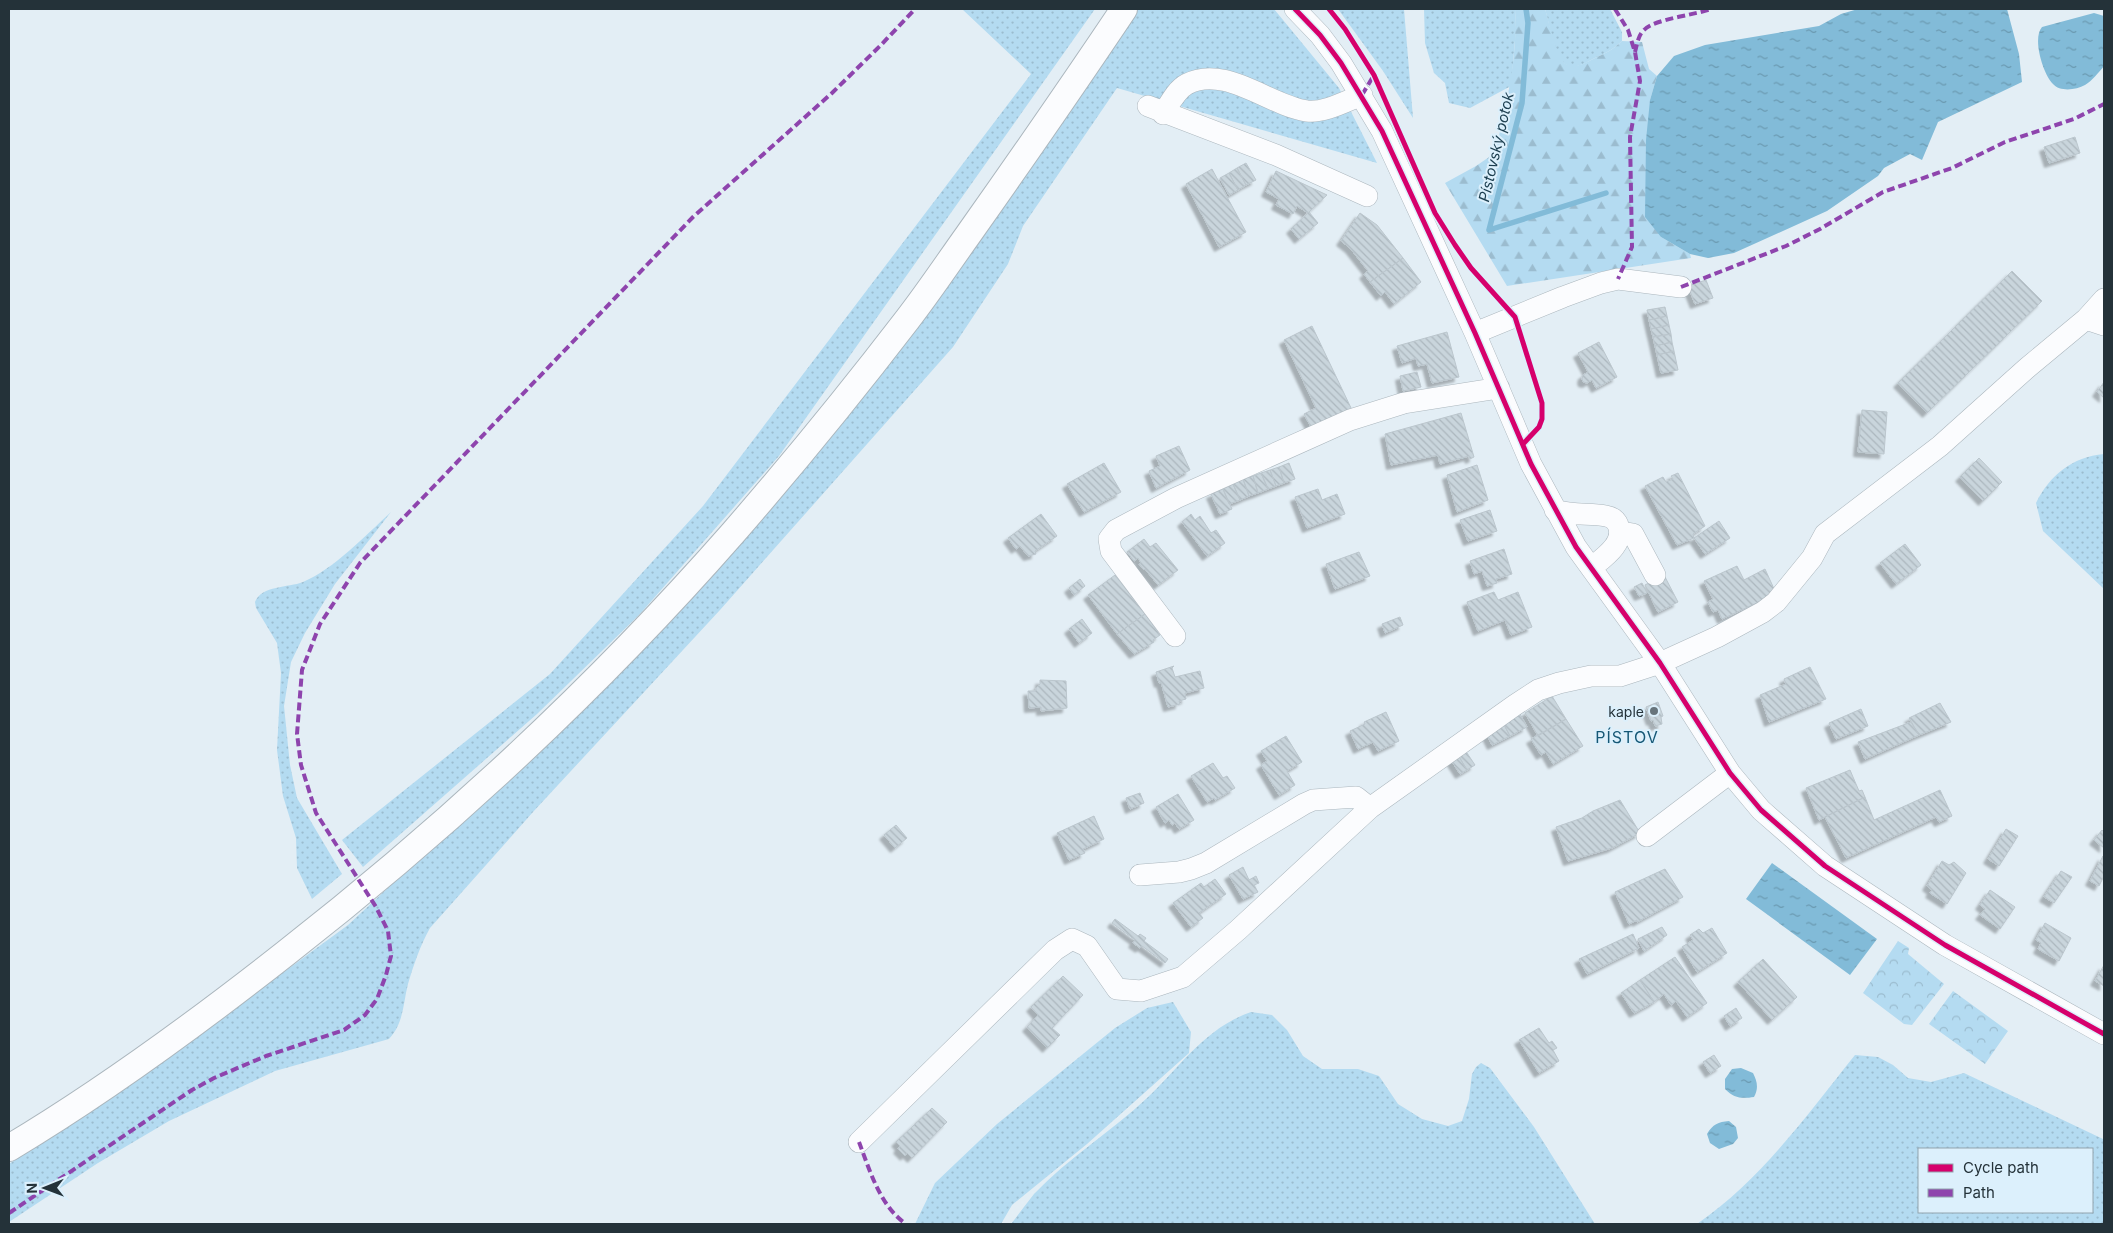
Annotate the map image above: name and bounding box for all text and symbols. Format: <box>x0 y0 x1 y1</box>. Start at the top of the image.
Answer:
water label: Pístovský potok <box>1474 90 1518 204</box>
place label: kaple <box>1608 703 1644 720</box>
marker: kaple <box>1648 705 1660 717</box>
district label: PÍSTOV <box>1595 727 1659 747</box>
legend <box>1918 1148 2093 1213</box>
text: Cycle path <box>1963 1158 2039 1177</box>
north arrow <box>20 1163 70 1213</box>
text: N <box>23 1183 40 1194</box>
text: Path <box>1963 1183 1995 1202</box>

